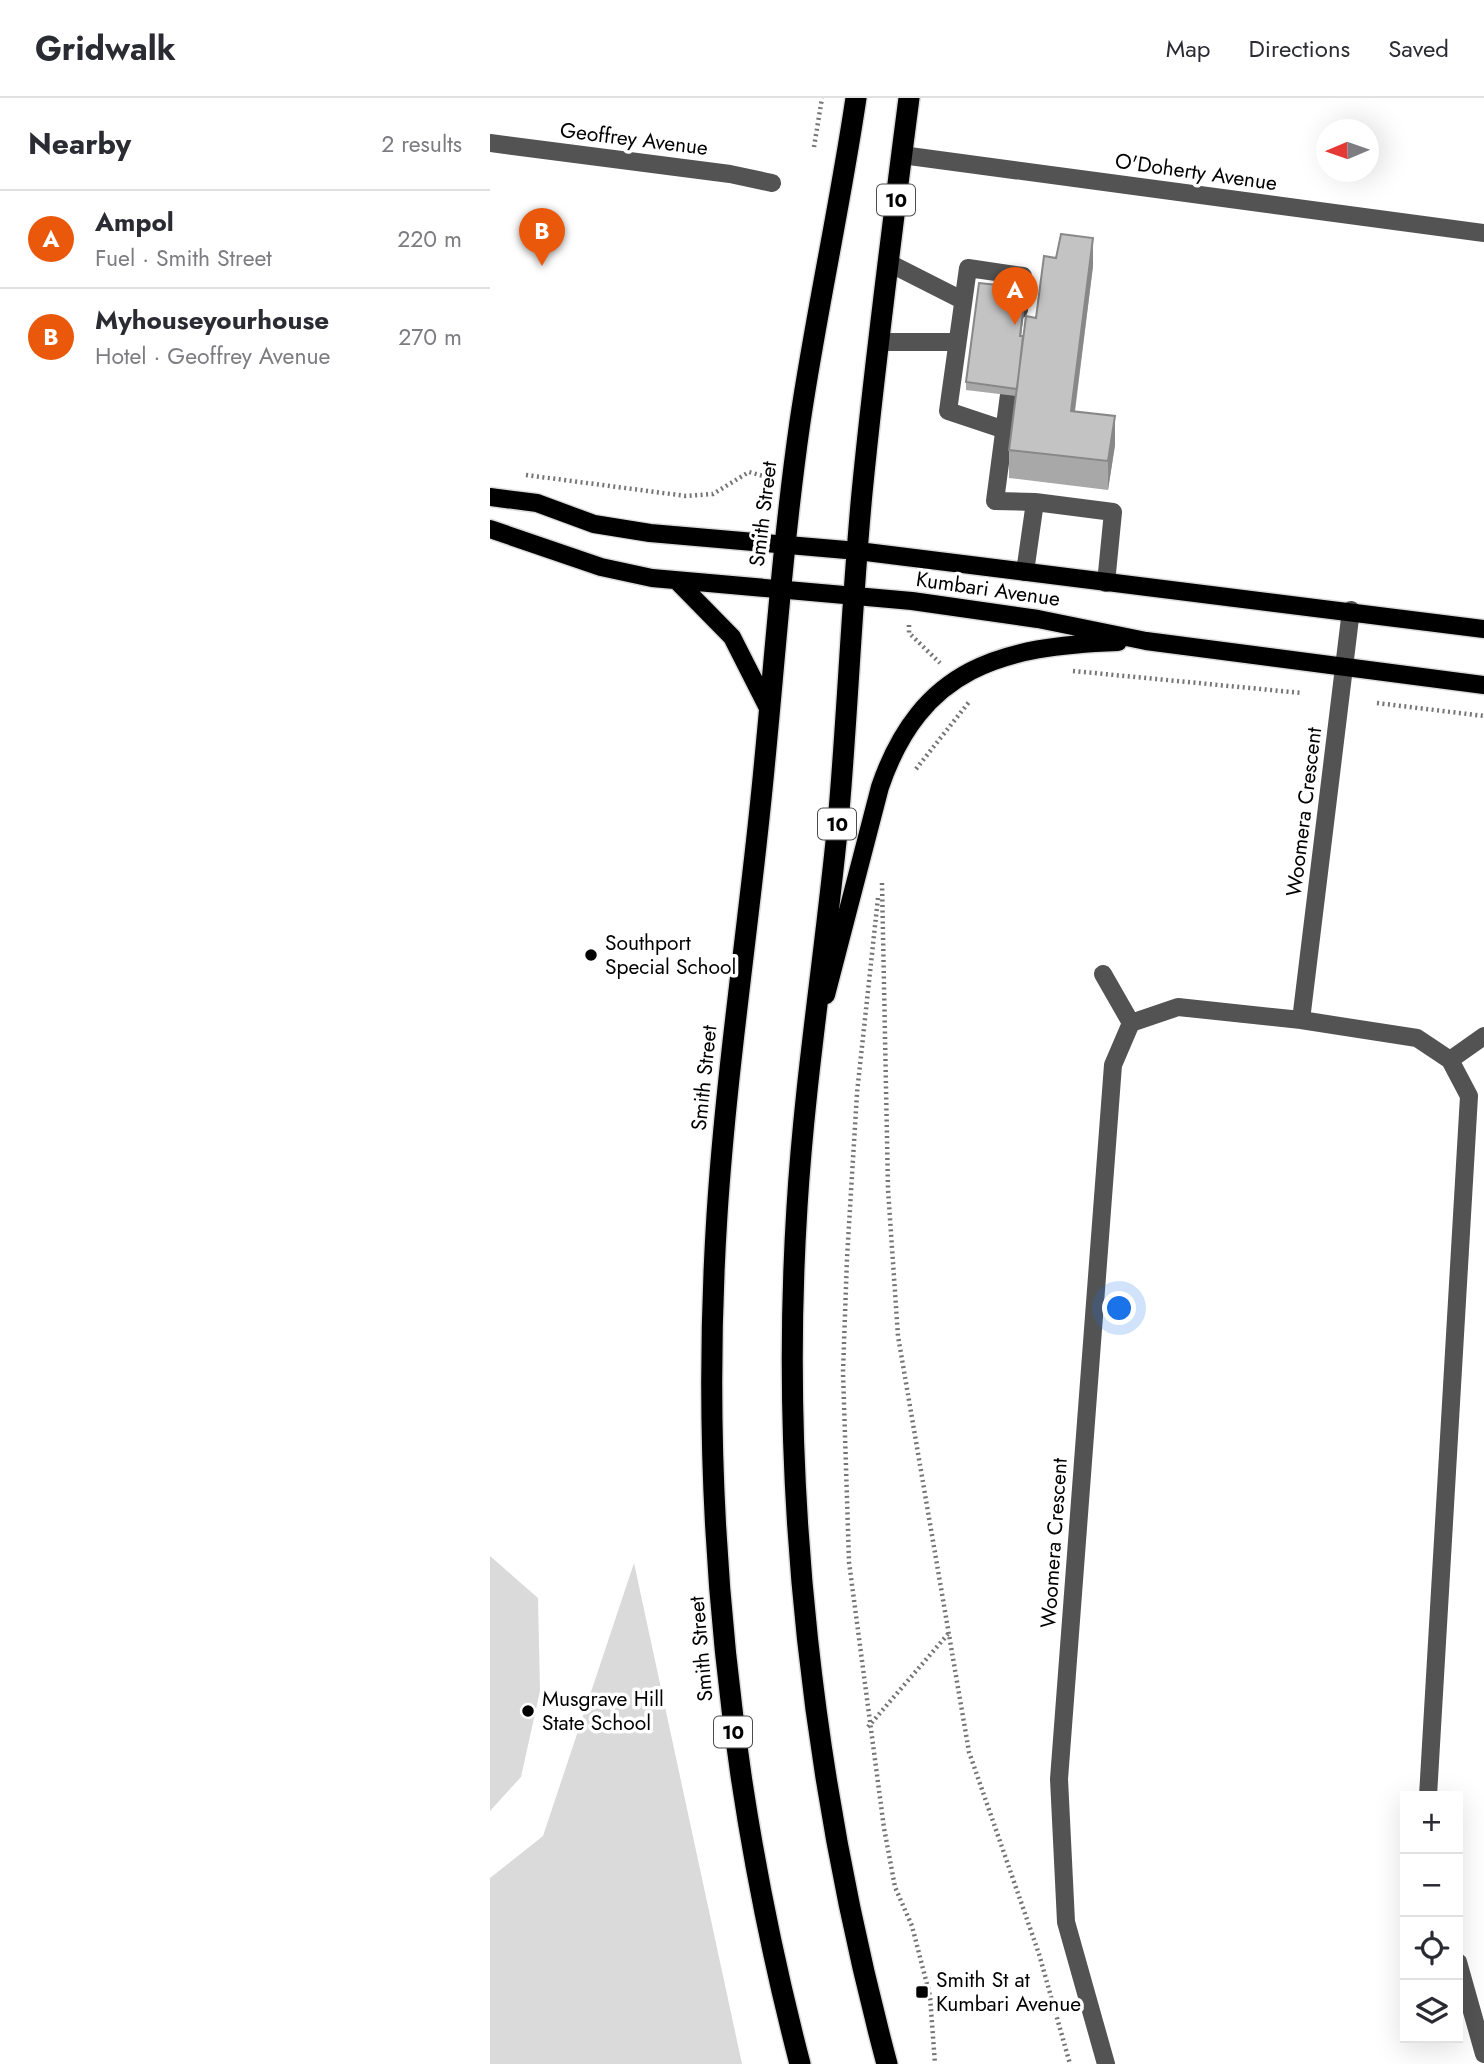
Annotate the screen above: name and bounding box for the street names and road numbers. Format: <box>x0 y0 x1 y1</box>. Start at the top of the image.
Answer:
street label: Geoffrey Avenue <box>558 115 710 163</box>
street label: O'Doherty Avenue <box>1113 146 1279 198</box>
road number: 10 <box>877 184 915 216</box>
street label: Smith Street <box>742 460 784 568</box>
street label: Kumbari Avenue <box>914 564 1062 614</box>
street label: Woomera Crescent <box>1279 726 1329 898</box>
road number: 10 <box>818 808 856 839</box>
street label: Smith Street <box>684 1024 724 1132</box>
street label: Woomera Crescent <box>1033 1457 1075 1629</box>
street label: Smith Street <box>681 1595 721 1703</box>
road number: 10 <box>714 1716 752 1748</box>

